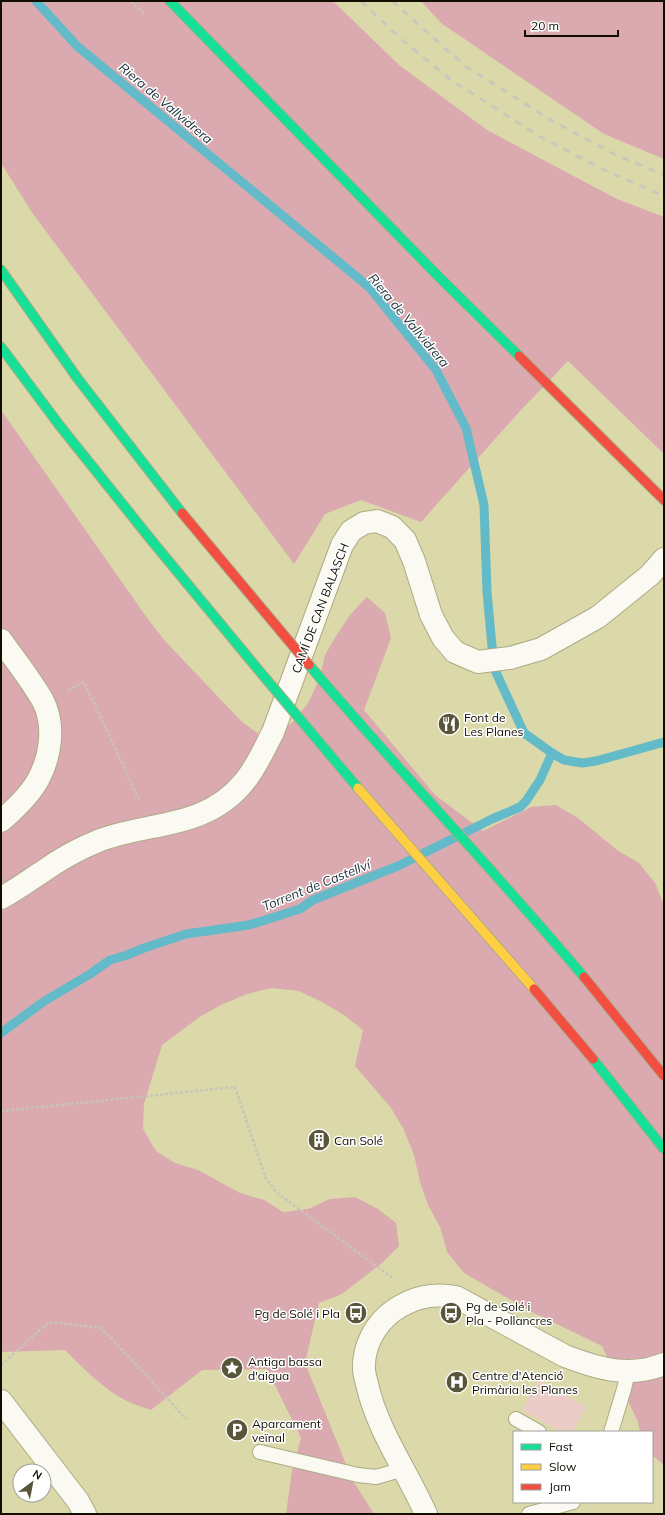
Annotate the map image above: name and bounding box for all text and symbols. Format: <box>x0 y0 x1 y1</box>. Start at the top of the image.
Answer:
scale bar <box>525 12 618 38</box>
text: 20 m <box>531 18 559 33</box>
water label: Riera de Vallvidrera <box>116 59 216 147</box>
water label: Riera de Vallvidrera <box>365 270 453 370</box>
street label: CAMÍ DE CAN BALASCH <box>288 541 352 675</box>
place label: Font de Les Planes <box>464 710 524 739</box>
restaurant icon: Font de Les Planes <box>436 711 462 737</box>
water label: Torrent de Castellví <box>260 855 374 914</box>
building icon: Can Solé <box>306 1127 332 1153</box>
place label: Can Solé <box>334 1133 383 1148</box>
place label: Pg de Solé i Pla - Pollancres <box>466 1299 552 1328</box>
bus stop icon: Pg de Solé i Pla <box>343 1300 369 1326</box>
bus stop icon: Pg de Solé i Pla - Pollancres <box>438 1300 464 1326</box>
place label: Pg de Solé i Pla <box>255 1306 340 1321</box>
place label: Antiga bassa d'aigua <box>248 1354 322 1383</box>
place icon: Antiga bassa d'aigua <box>219 1355 245 1381</box>
place label: Centre d'Atenció Primària les Planes <box>472 1368 578 1397</box>
hospital icon: Centre d'Atenció Primària les Planes <box>444 1369 470 1395</box>
place label: Aparcament veïnal <box>252 1416 321 1445</box>
parking icon: Aparcament veïnal <box>224 1417 250 1443</box>
legend <box>513 1431 653 1503</box>
text: Fast <box>549 1439 573 1454</box>
text: Slow <box>549 1459 577 1474</box>
north arrow <box>12 1463 52 1503</box>
text: N <box>30 1466 45 1483</box>
text: Jam <box>549 1479 571 1494</box>

